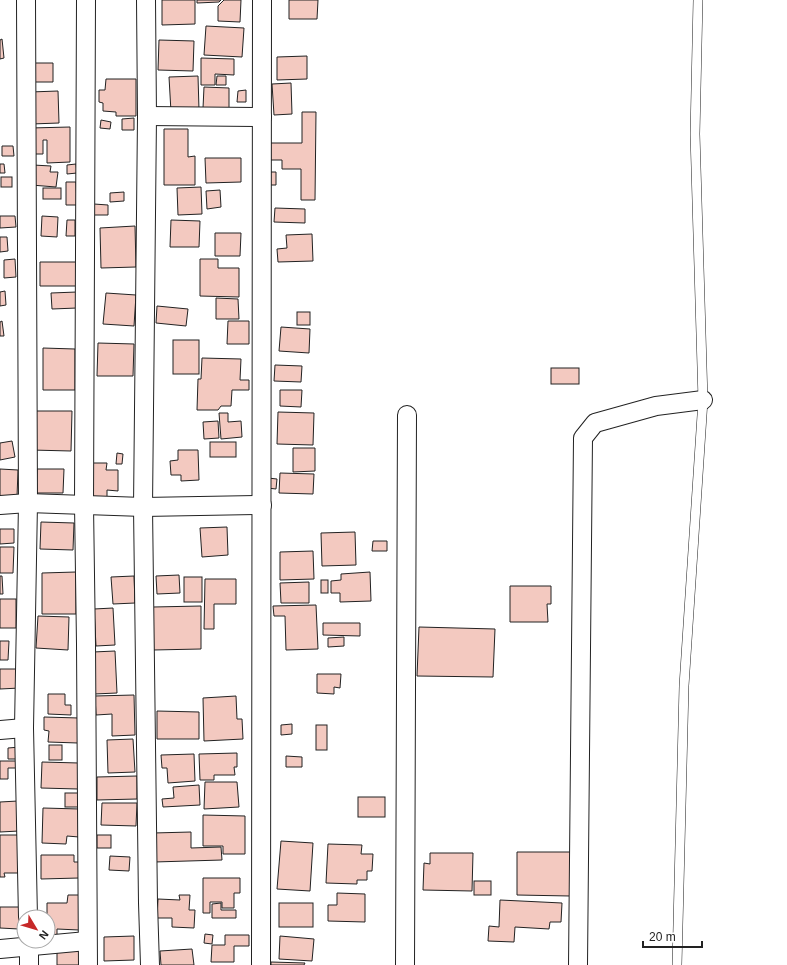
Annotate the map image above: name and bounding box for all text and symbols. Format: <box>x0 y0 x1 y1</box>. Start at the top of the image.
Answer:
north arrow <box>16 909 56 949</box>
scale bar <box>643 923 702 949</box>
text: N <box>37 928 51 942</box>
text: 20 m <box>649 930 676 944</box>

